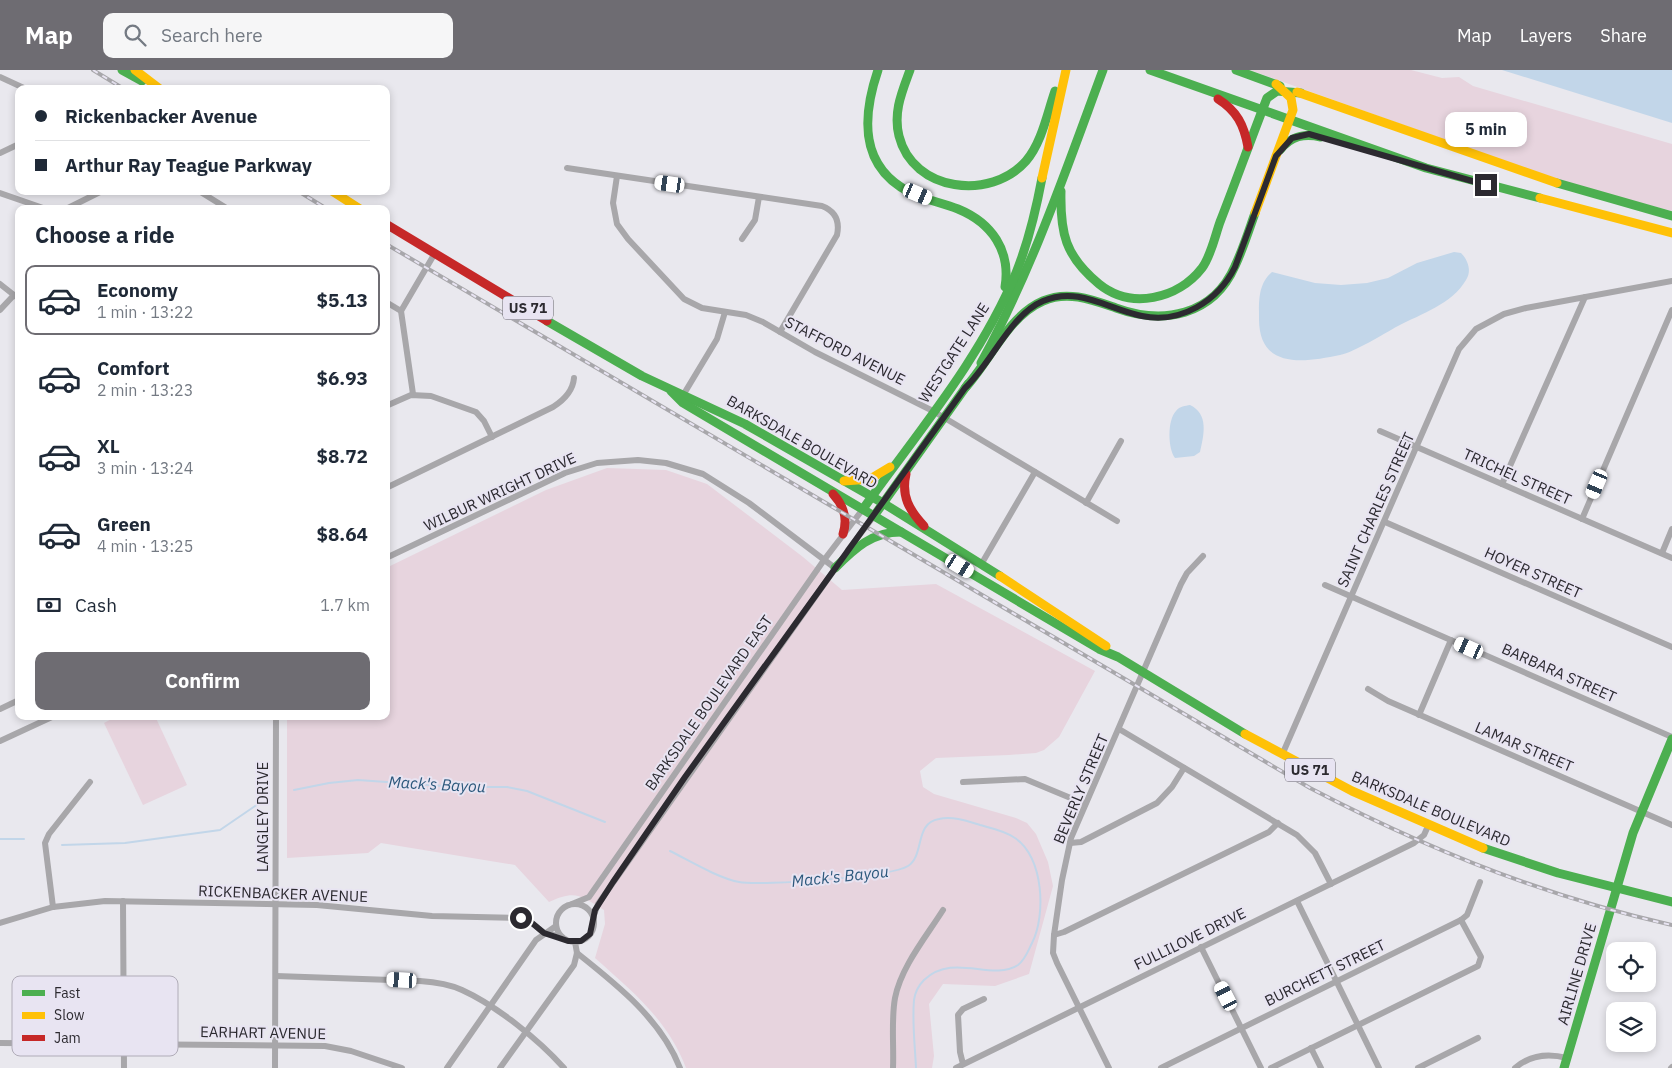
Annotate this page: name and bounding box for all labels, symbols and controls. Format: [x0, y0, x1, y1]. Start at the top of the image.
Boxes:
search box [103, 13, 453, 58]
text: Map [25, 19, 73, 51]
icon: search [121, 21, 149, 49]
text: Search here [161, 23, 263, 47]
text: Map [1457, 24, 1492, 47]
text: Layers [1520, 24, 1572, 47]
text: Share [1600, 24, 1647, 47]
text: Rickenbacker Avenue [65, 104, 258, 128]
callout: 5 min [1445, 112, 1527, 148]
text: 5 min [1465, 119, 1507, 139]
text: Arthur Ray Teague Parkway [65, 153, 312, 177]
car [654, 174, 685, 194]
route end [1475, 174, 1497, 196]
car [901, 181, 934, 207]
text: Choose a ride [35, 220, 175, 249]
icon: car [37, 278, 82, 323]
text: Economy [97, 278, 178, 302]
text: $5.13 [316, 288, 368, 312]
road number: US 71 [503, 297, 553, 320]
street label: WESTGATE LANE [914, 299, 993, 406]
text: 1 min · 13:22 [97, 302, 193, 322]
street label: STAFFORD AVENUE [782, 312, 909, 389]
icon: car [37, 356, 82, 401]
text: Comfort [97, 356, 170, 380]
text: $6.93 [316, 366, 368, 390]
text: 2 min · 13:23 [97, 380, 193, 400]
street label: BARKSDALE BOULEVARD [724, 391, 881, 492]
street label: SAINT CHARLES STREET [1333, 429, 1418, 590]
icon: car [37, 434, 82, 479]
text: XL [97, 434, 120, 458]
text: $8.72 [316, 444, 368, 468]
street label: TRICHEL STREET [1460, 444, 1575, 509]
street label: WILBUR WRIGHT DRIVE [421, 448, 579, 535]
text: 3 min · 13:24 [97, 458, 193, 478]
car [1584, 467, 1609, 501]
icon: car [37, 512, 82, 557]
text: Green [97, 512, 151, 536]
text: $8.64 [316, 522, 368, 546]
text: 4 min · 13:25 [97, 536, 193, 556]
street label: HOYER STREET [1482, 543, 1585, 603]
car [943, 552, 976, 580]
icon: cash [35, 591, 63, 619]
text: Cash [75, 593, 117, 617]
text: 1.7 km [320, 595, 370, 615]
street label: BARKSDALE BOULEVARD EAST [641, 611, 777, 794]
car [1452, 635, 1485, 661]
street label: BARBARA STREET [1499, 639, 1620, 707]
button: Confirm [35, 652, 370, 710]
street label: LAMAR STREET [1472, 717, 1577, 776]
street label: BEVERLY STREET [1049, 731, 1112, 847]
road number: US 71 [1285, 758, 1335, 782]
street label: LANGLEY DRIVE [253, 762, 272, 872]
street label: BARKSDALE BOULEVARD [1349, 766, 1514, 851]
water label: Mack's Bayou [388, 771, 486, 797]
water label: Mack's Bayou [790, 861, 890, 891]
street label: RICKENBACKER AVENUE [198, 881, 368, 906]
street label: FULLILOVE DRIVE [1131, 903, 1249, 974]
route start [510, 907, 532, 929]
street label: AIRLINE DRIVE [1553, 921, 1600, 1027]
street label: BURCHETT STREET [1261, 935, 1389, 1010]
map controls [1606, 942, 1656, 1052]
button: locate [1606, 942, 1656, 992]
car [386, 972, 417, 988]
legend [12, 976, 178, 1056]
car [1212, 979, 1239, 1013]
text: Fast [54, 984, 80, 1002]
button: layers [1606, 1002, 1656, 1052]
text: Slow [54, 1006, 85, 1024]
street label: EARHART AVENUE [200, 1022, 326, 1043]
text: Jam [54, 1029, 81, 1047]

